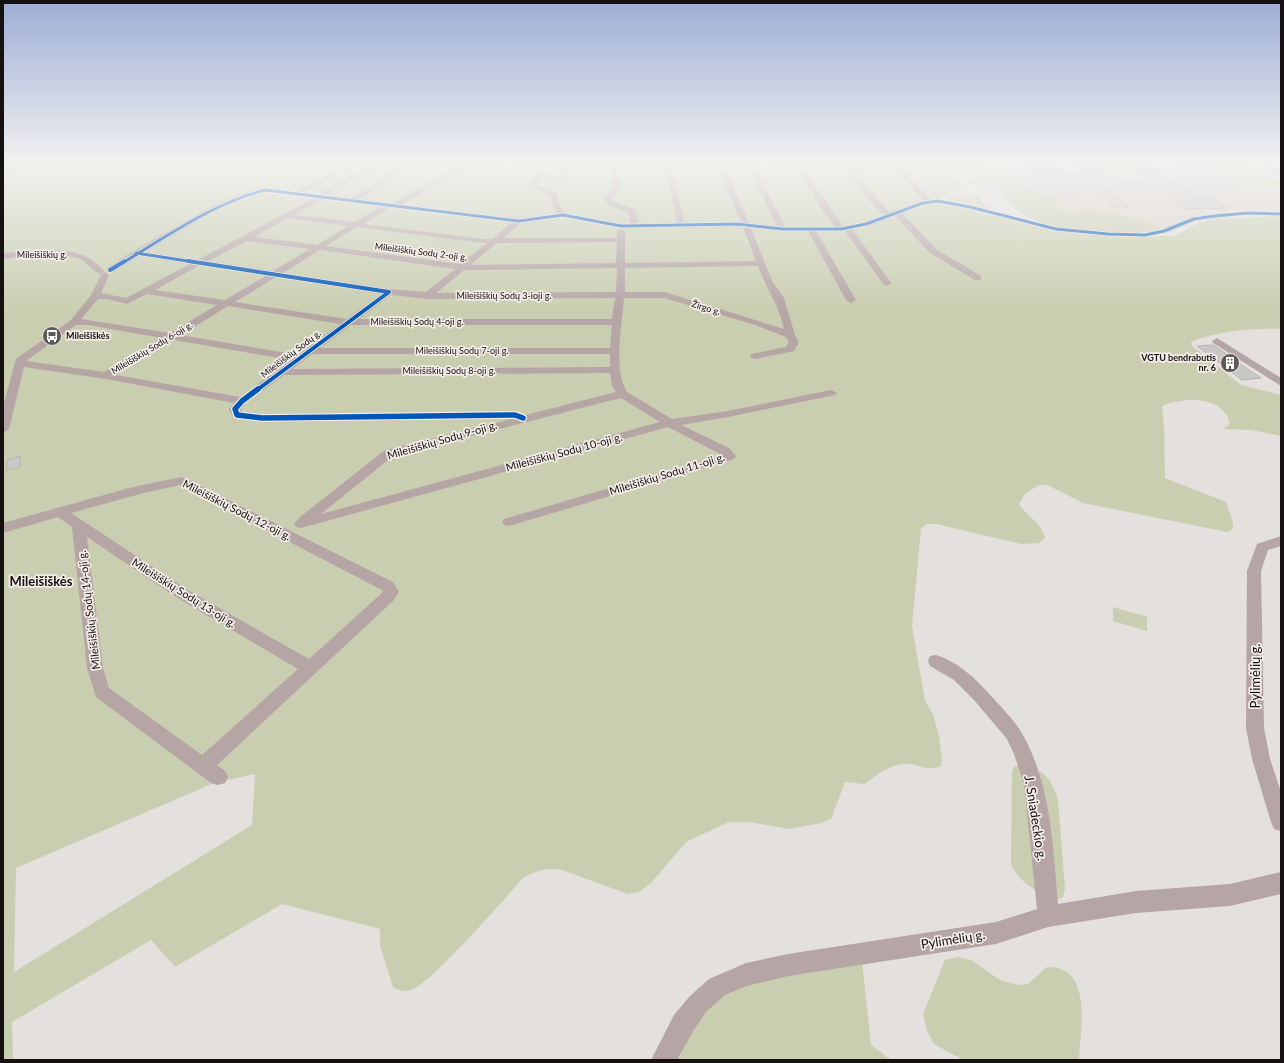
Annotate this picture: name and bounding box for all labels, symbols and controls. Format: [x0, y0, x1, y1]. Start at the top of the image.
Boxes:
street label: Mileišiškių Sodų 2-oji g. [374, 240, 468, 263]
street label: Mileišiškių g. [17, 249, 67, 260]
street label: Mileišiškių Sodų 3-ioji g. [456, 290, 552, 301]
street label: Žirgo g. [690, 298, 722, 317]
street label: Mileišiškių Sodų 4-oji g. [371, 316, 463, 327]
street label: Mileišiškių Sodų 6-oji g. [109, 319, 194, 376]
bus stop icon: Mileišiškės [41, 325, 63, 347]
street label: Mileišiškių Sodų g. [258, 327, 323, 380]
place label: Mileišiškės [66, 330, 110, 341]
street label: Mileišiškių Sodų 7-oji g. [416, 345, 508, 356]
place label: VGTU bendrabutis nr. 6 [1140, 352, 1216, 373]
building icon: VGTU bendrabutis nr. 6 [1219, 352, 1241, 374]
street label: Mileišiškių Sodų 8-oji g. [403, 365, 495, 376]
street label: Mileišiškių Sodų 9-oji g. [385, 418, 498, 461]
street label: Mileišiškių Sodų 10-oji g. [504, 430, 623, 473]
street label: Mileišiškių Sodų 11-oji g. [608, 450, 726, 497]
street label: Mileišiškių Sodų 12-oji g. [181, 477, 294, 543]
street label: Mileišiškių Sodų 14-oji g. [75, 550, 102, 670]
street label: Mileišiškių Sodų 13-oji g. [130, 555, 239, 630]
district label: Mileišiškės [10, 573, 73, 589]
street label: Pylimėlių g. [1247, 644, 1263, 708]
street label: J. Sniadeckio g. [1021, 774, 1051, 862]
street label: Pylimėlių g. [920, 926, 986, 952]

